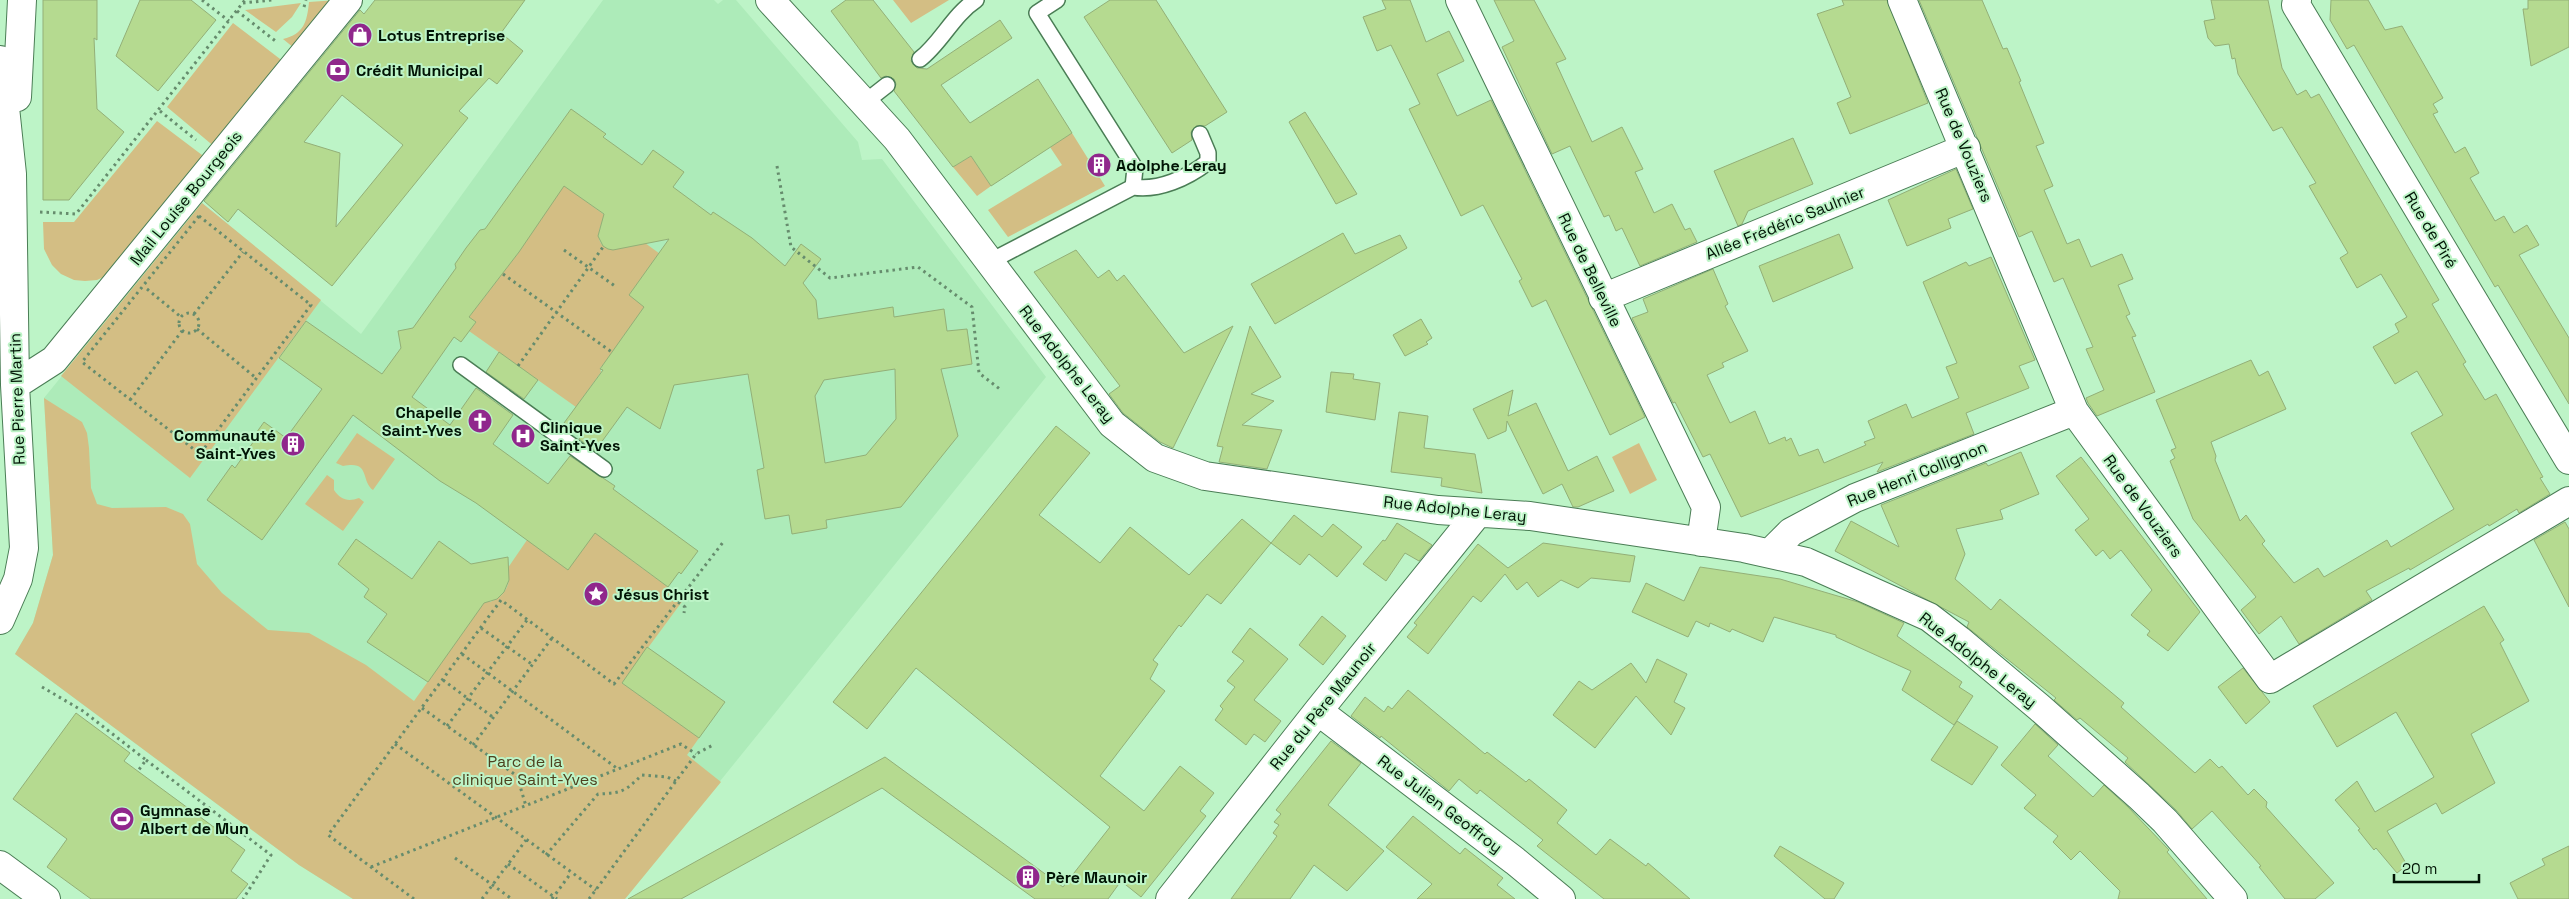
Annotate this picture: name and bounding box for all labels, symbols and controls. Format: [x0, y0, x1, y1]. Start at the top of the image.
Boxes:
shop icon: Lotus Entreprise [347, 22, 373, 48]
place label: Lotus Entreprise [378, 25, 505, 46]
bank icon: Crédit Municipal [325, 57, 351, 83]
place label: Crédit Municipal [356, 60, 483, 81]
street label: Rue de Vouziers [1930, 85, 1998, 205]
street label: Mail Louise Bourgeois [125, 126, 247, 270]
building icon: Adolphe Leray [1086, 152, 1112, 178]
place label: Adolphe Leray [1116, 155, 1227, 176]
street label: Allée Frédéric Saulnier [1702, 181, 1868, 265]
street label: Rue de Piré [2400, 188, 2462, 272]
street label: Rue de Belleville [1553, 210, 1627, 330]
street label: Rue Adolphe Leray [1014, 301, 1120, 427]
street label: Rue Pierre Martin [4, 333, 30, 465]
place label: Chapelle Saint-Yves [382, 402, 462, 441]
church icon: Chapelle Saint-Yves [467, 408, 493, 434]
place label: Clinique Saint-Yves [540, 417, 620, 456]
hospital icon: Clinique Saint-Yves [510, 423, 536, 449]
place label: Communauté Saint-Yves [174, 425, 276, 464]
building icon: Communauté Saint-Yves [280, 431, 306, 457]
street label: Rue Henri Collignon [1844, 436, 1990, 512]
street label: Rue de Vouziers [2099, 450, 2187, 562]
street label: Rue Adolphe Leray [1382, 491, 1528, 527]
place icon: Jésus Christ [583, 581, 609, 607]
place label: Jésus Christ [614, 584, 709, 605]
street label: Rue Adolphe Leray [1915, 607, 2041, 713]
street label: Rue du Père Maunoir [1265, 638, 1381, 774]
street label: Rue Julien Geoffroy [1373, 750, 1507, 858]
park label: Parc de la clinique Saint-Yves [452, 751, 598, 790]
place label: Gymnase Albert de Mun [140, 800, 249, 839]
sports icon: Gymnase Albert de Mun [109, 806, 135, 832]
scale bar [2394, 852, 2479, 884]
text: 20 m [2402, 859, 2437, 878]
building icon: Père Maunoir [1015, 864, 1041, 890]
place label: Père Maunoir [1046, 867, 1147, 888]

